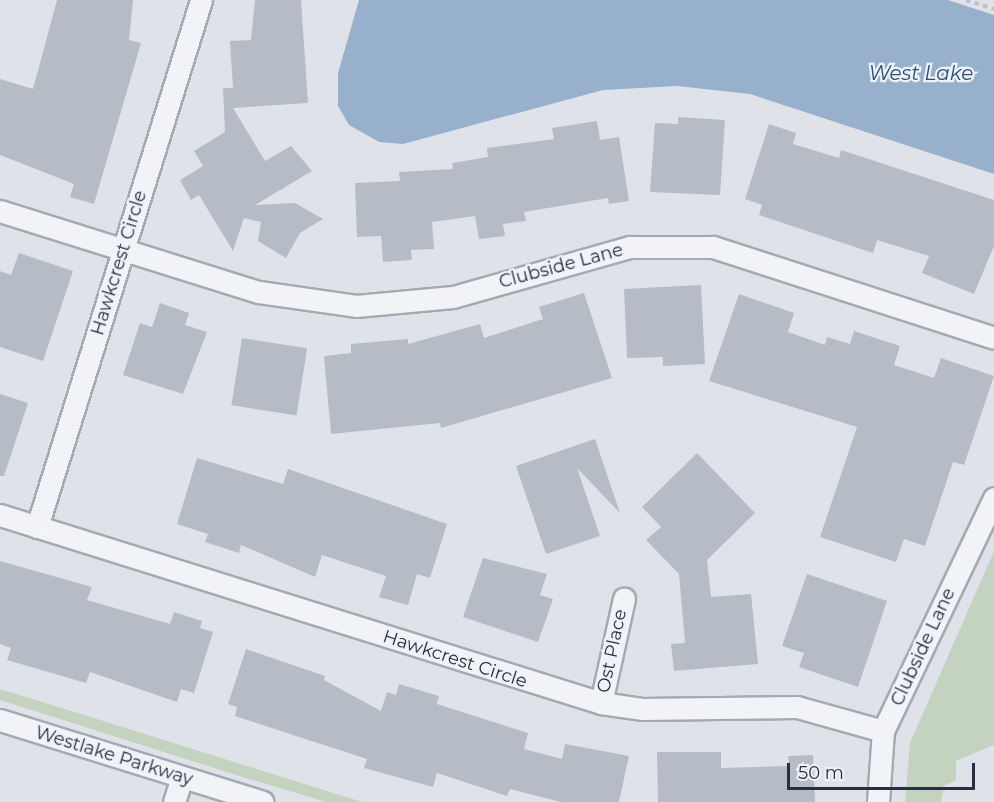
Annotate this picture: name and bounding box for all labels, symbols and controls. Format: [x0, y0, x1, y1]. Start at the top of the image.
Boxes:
water label: West Lake [869, 61, 973, 85]
street label: Hawkcrest Circle [87, 188, 151, 338]
street label: Clubside Lane [497, 239, 625, 293]
street label: Clubside Lane [886, 585, 960, 709]
street label: Ost Place [593, 607, 631, 695]
street label: Hawkcrest Circle [380, 625, 530, 693]
street label: Westlake Parkway [33, 722, 195, 790]
scale bar [790, 751, 978, 789]
text: 50 m [798, 762, 844, 784]

